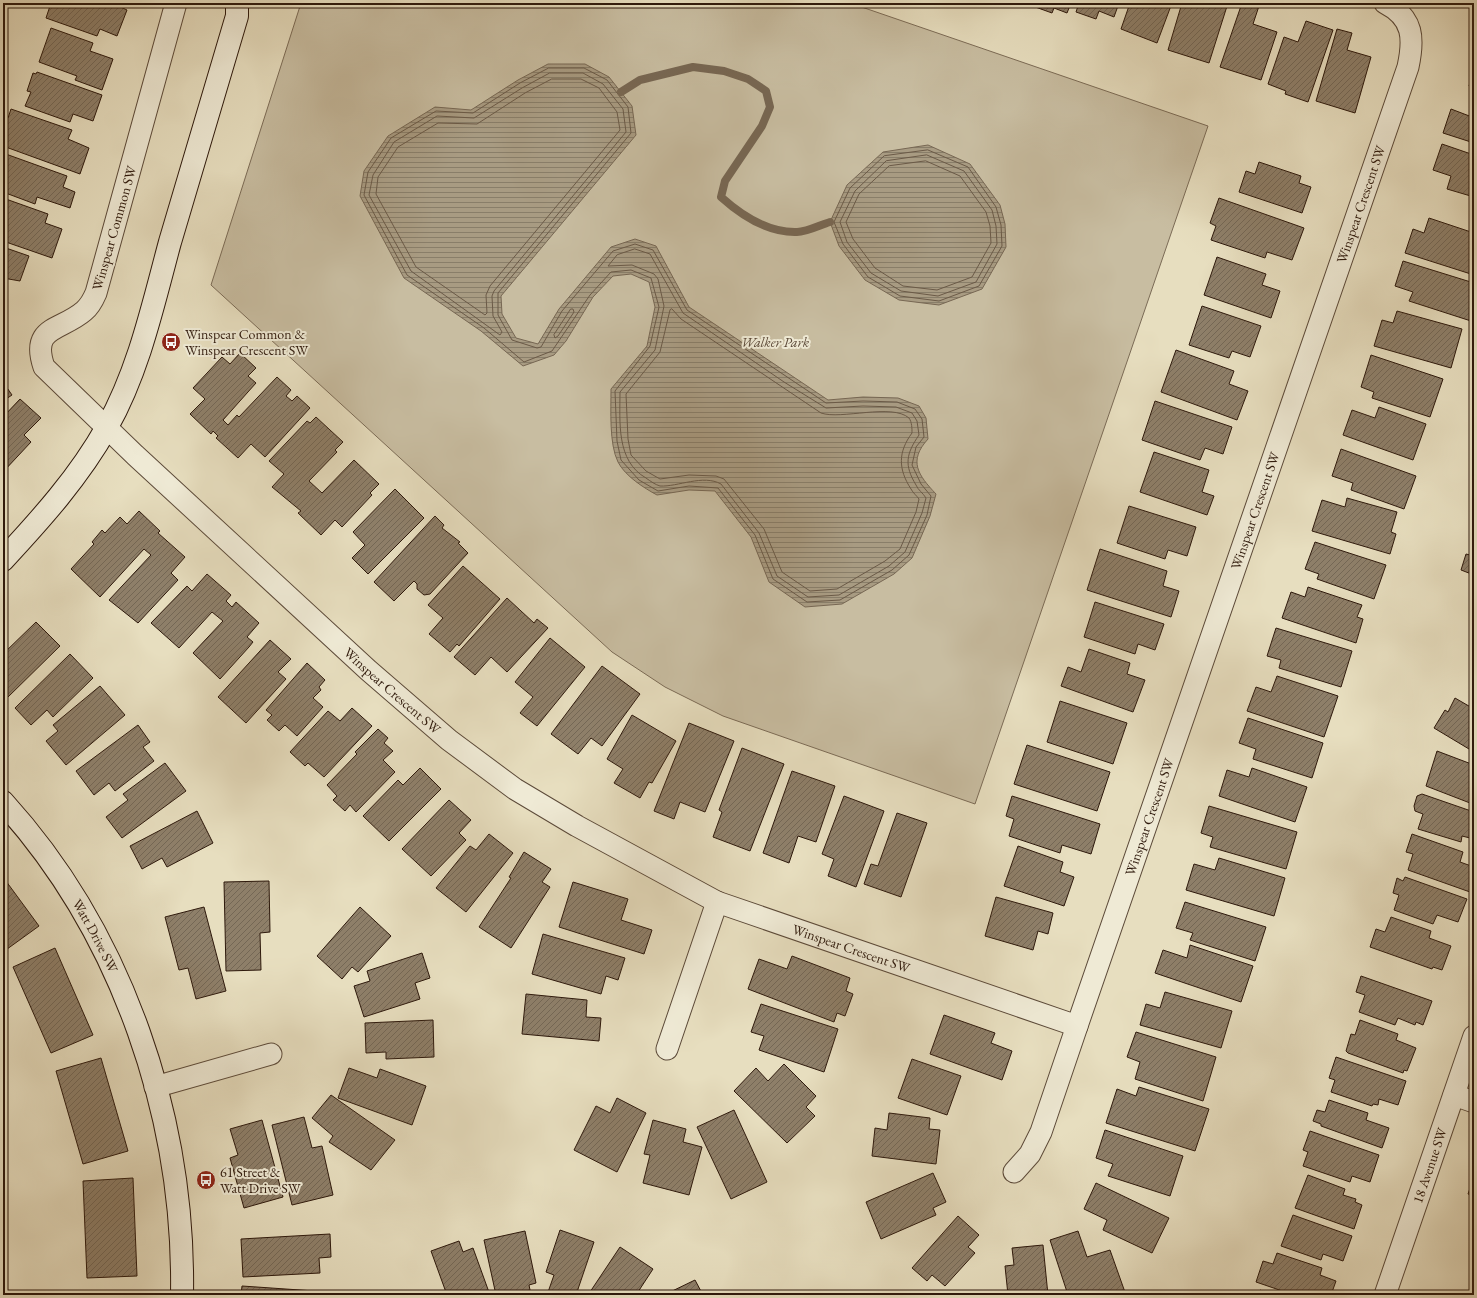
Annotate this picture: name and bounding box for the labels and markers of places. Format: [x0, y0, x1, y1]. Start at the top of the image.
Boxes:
place label: Winspear Common & Winspear Crescent SW [185, 325, 309, 359]
bus stop icon: Winspear Common & Winspear Crescent SW [160, 331, 182, 353]
place label: 61 Street & Watt Drive SW [220, 1163, 302, 1197]
bus stop icon: 61 Street & Watt Drive SW [195, 1169, 217, 1191]

